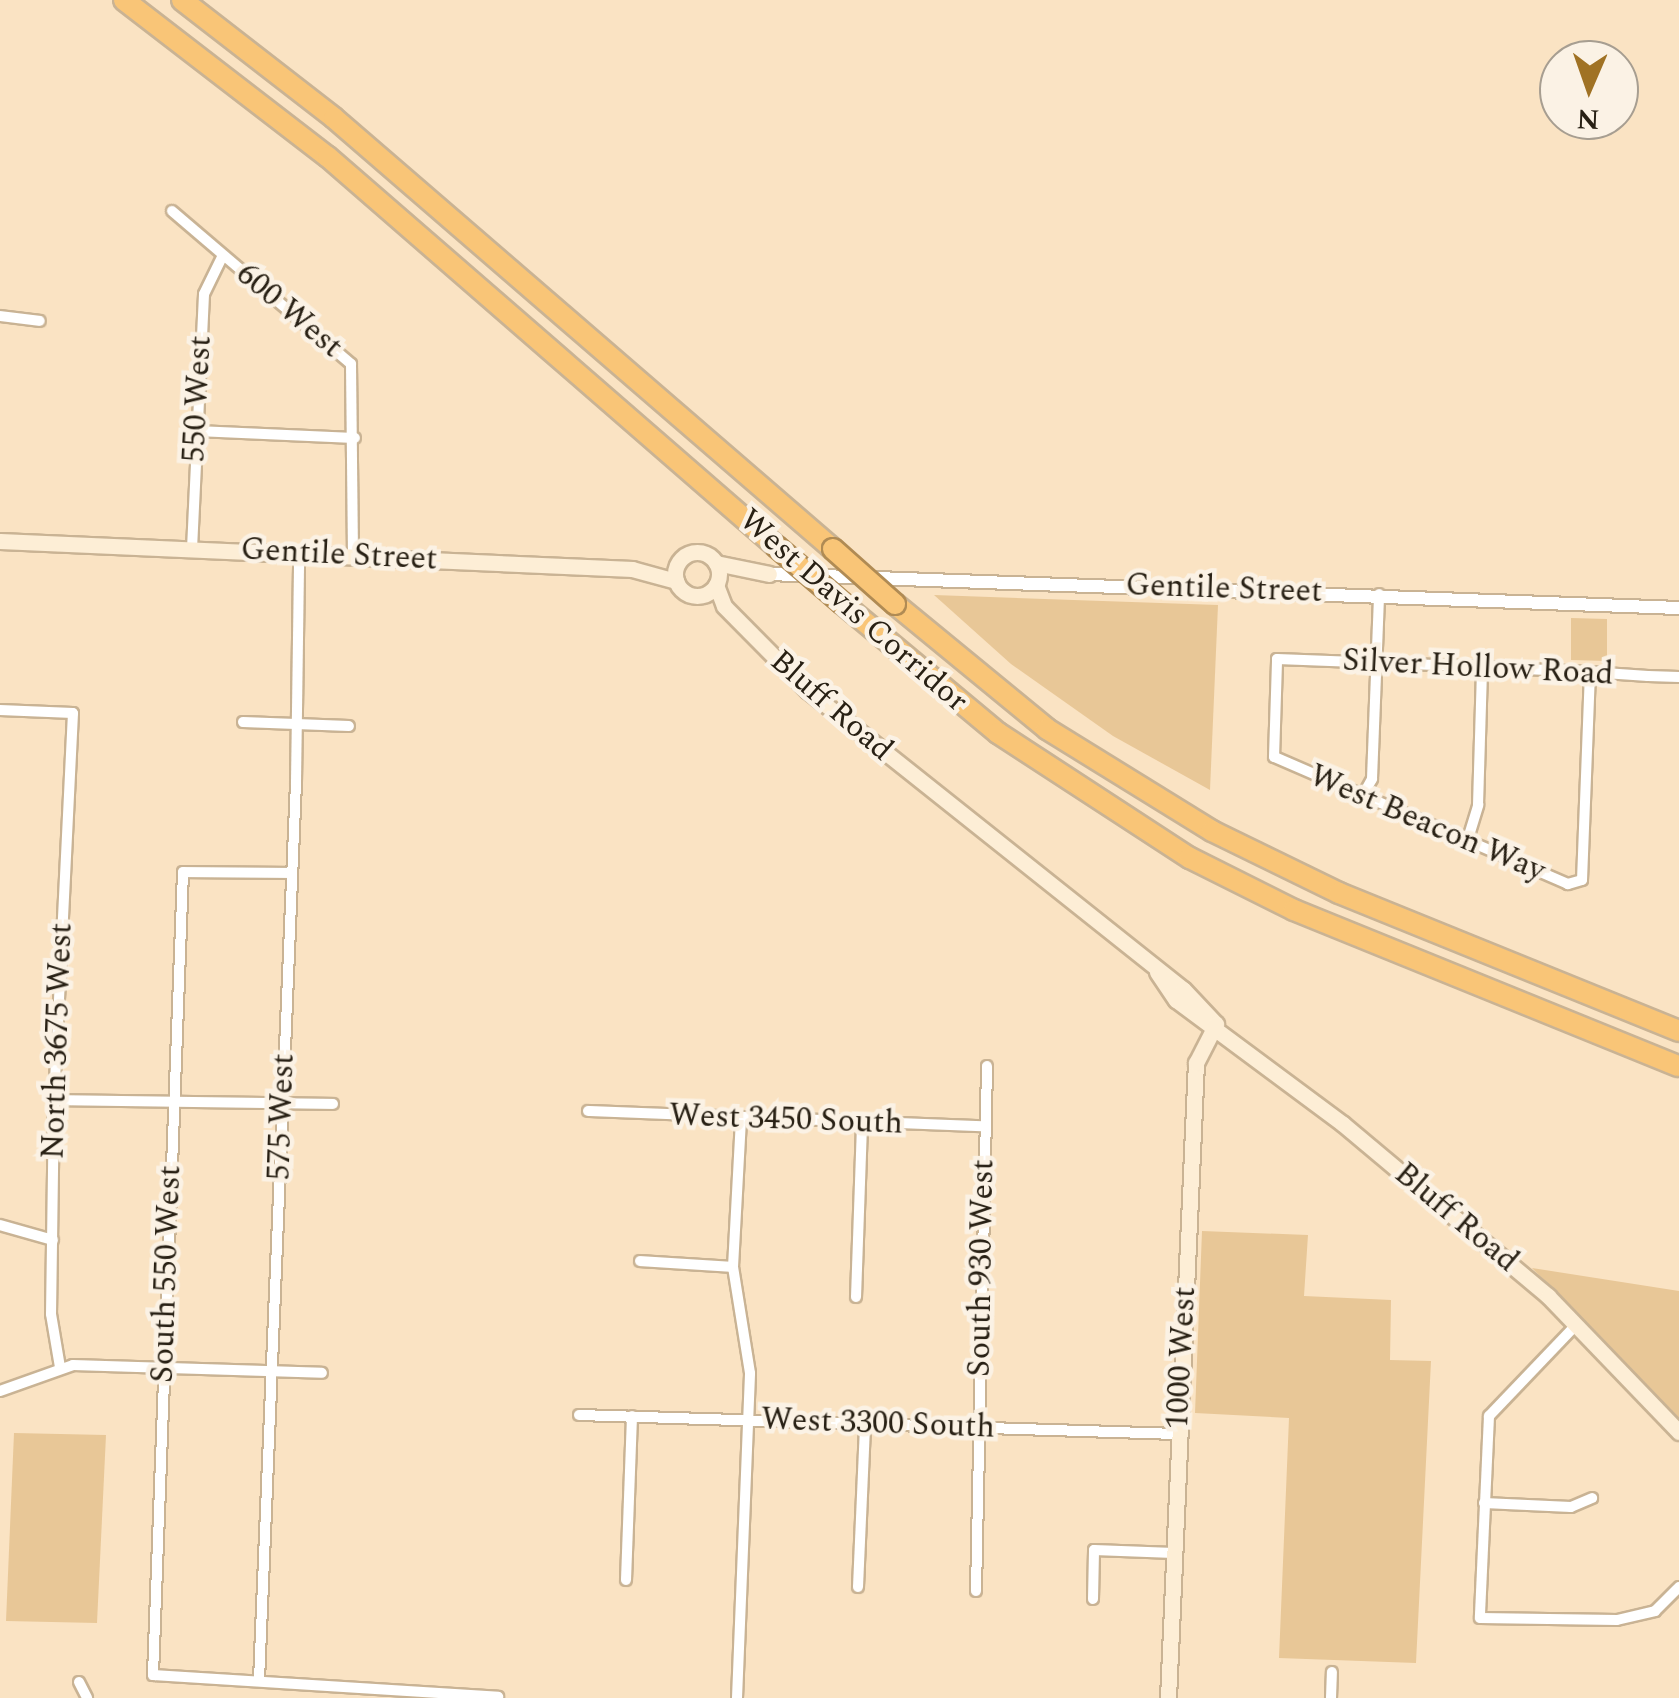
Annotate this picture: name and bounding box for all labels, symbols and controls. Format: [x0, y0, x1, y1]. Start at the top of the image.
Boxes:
north arrow [1539, 40, 1639, 140]
text: N [1576, 97, 1600, 140]
street label: 600 West [228, 255, 350, 367]
street label: 550 West [176, 335, 220, 463]
street label: West Davis Corridor [731, 501, 975, 721]
street label: Gentile Street [240, 531, 438, 579]
street label: Gentile Street [1125, 566, 1323, 612]
street label: Bluff Road [762, 642, 900, 770]
street label: Silver Hollow Road [1341, 642, 1615, 694]
street label: West Beacon Way [1303, 757, 1551, 891]
street label: North 3675 West [35, 922, 81, 1160]
street label: 575 West [261, 1053, 303, 1181]
street label: West 3450 South [668, 1097, 904, 1143]
street label: Bluff Road [1386, 1155, 1526, 1281]
street label: South 930 West [961, 1159, 1003, 1377]
street label: South 550 West [144, 1164, 190, 1384]
street label: 1000 West [1159, 1286, 1205, 1430]
street label: West 3300 South [760, 1401, 996, 1447]

